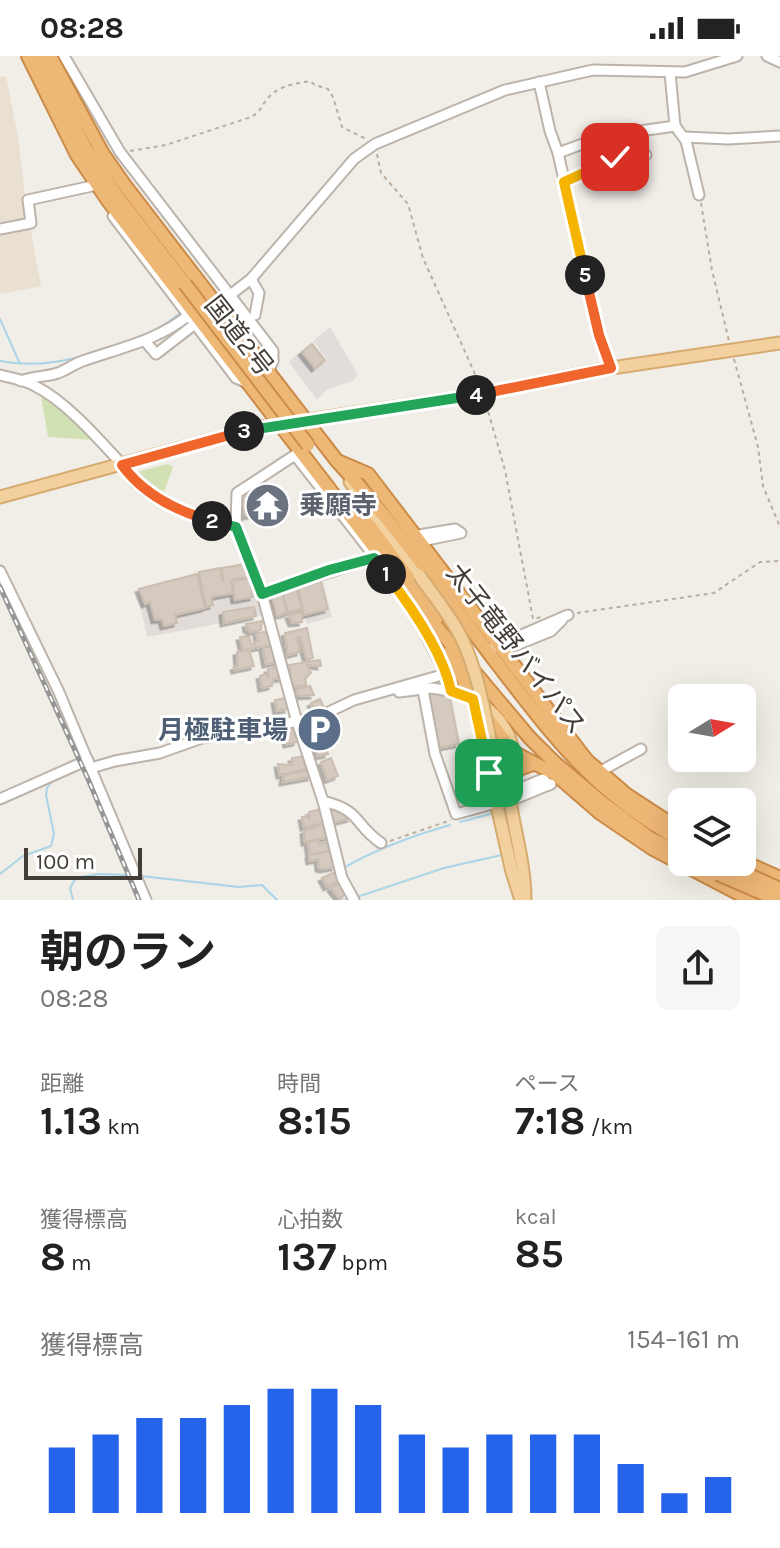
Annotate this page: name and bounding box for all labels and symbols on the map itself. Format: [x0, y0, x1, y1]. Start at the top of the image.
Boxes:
pin [581, 123, 649, 191]
pin: 5 [565, 255, 605, 295]
street label: 国道2号 [198, 290, 280, 382]
pin: 4 [456, 375, 496, 415]
pin: 3 [224, 411, 264, 451]
temple icon: 乗願寺 [244, 481, 292, 529]
place label: 乗願寺 [299, 490, 377, 521]
pin: 2 [192, 501, 232, 541]
pin: 1 [366, 554, 406, 594]
street label: 太子竜野バイパス [440, 558, 592, 740]
north arrow [668, 684, 756, 772]
parking icon: 月極駐車場 [295, 706, 343, 754]
place label: 月極駐車場 [158, 715, 288, 746]
pin [455, 739, 523, 807]
scale bar [24, 844, 142, 880]

